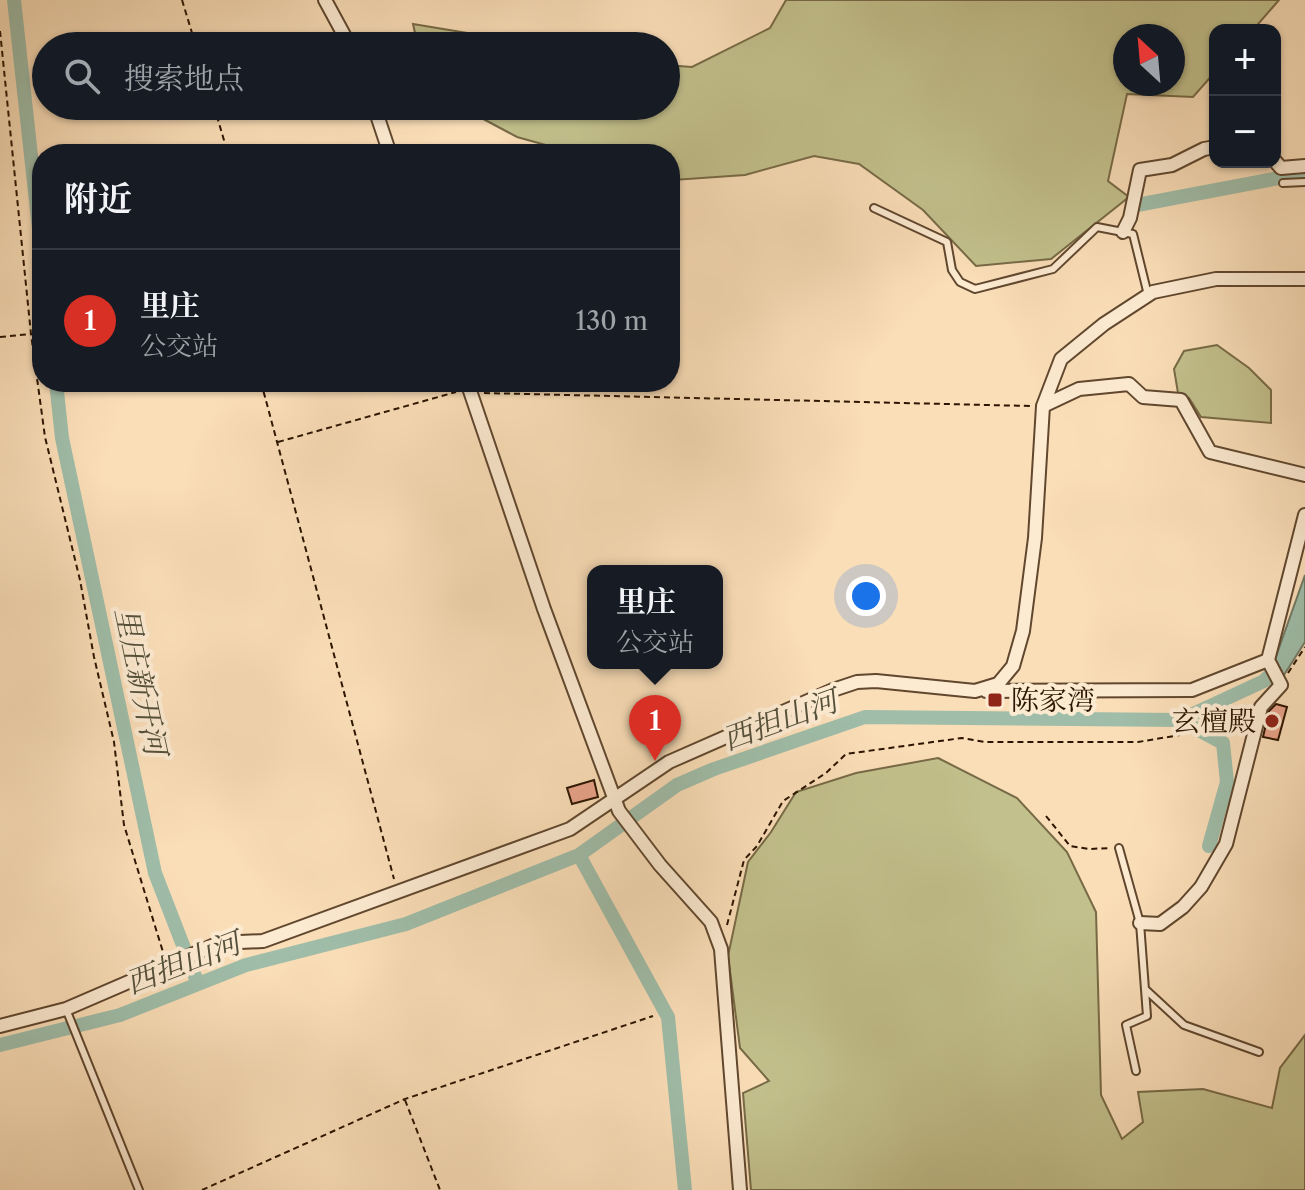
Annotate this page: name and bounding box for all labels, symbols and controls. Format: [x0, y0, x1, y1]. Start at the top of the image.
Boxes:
north arrow [1113, 24, 1185, 96]
map controls [1209, 24, 1281, 168]
button: + [1209, 24, 1281, 96]
search box [32, 32, 680, 120]
icon: search [60, 54, 104, 98]
text: 搜索地点 [124, 60, 244, 97]
button: − [1209, 96, 1281, 168]
text: 附近 [64, 178, 132, 220]
text: 里庄 [140, 287, 200, 324]
text: 1 [84, 305, 96, 337]
text: 130 m [575, 305, 648, 337]
text: 公交站 [140, 330, 218, 362]
popup [587, 565, 723, 669]
your location [846, 576, 886, 616]
text: 里庄 [616, 583, 676, 620]
water label: 里庄新开河 [107, 604, 176, 763]
text: 公交站 [616, 626, 694, 658]
water label: 西担山河 [717, 680, 847, 758]
place label: 陈家湾 [1011, 683, 1095, 717]
marker: 陈家湾 [986, 691, 1004, 709]
pin: 1 [629, 695, 681, 761]
place label: 玄檀殿 [1172, 704, 1256, 738]
marker: 玄檀殿 [1263, 712, 1281, 730]
water label: 西担山河 [120, 922, 250, 1002]

